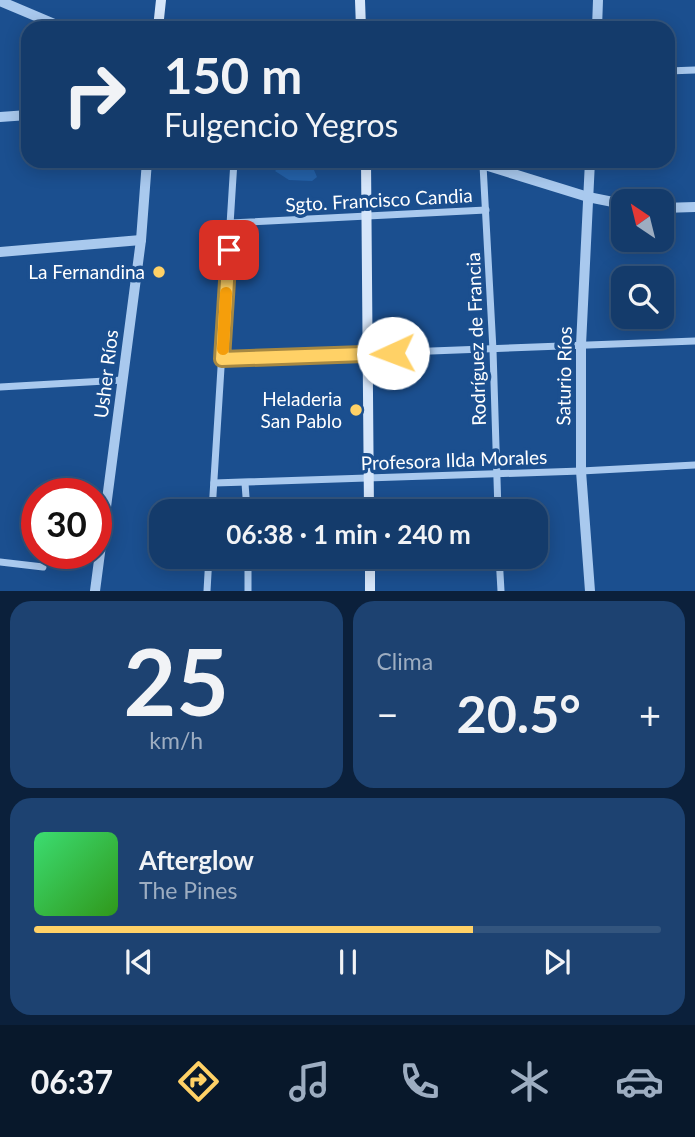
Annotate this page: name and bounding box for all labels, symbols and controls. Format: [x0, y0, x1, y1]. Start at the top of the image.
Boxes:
text: 150 m [164, 46, 302, 104]
icon: right [49, 49, 140, 140]
text: Fulgencio Yegros [164, 105, 398, 144]
street label: Sgto. Francisco Candia [285, 183, 473, 216]
north arrow [611, 189, 674, 252]
map controls [611, 189, 674, 329]
pin [199, 220, 259, 280]
icon: arrive [210, 231, 248, 269]
street label: Rodríguez de Francia [461, 252, 490, 426]
place label: La Fernandina [28, 260, 145, 283]
marker: La Fernandina [151, 264, 167, 280]
button: search [611, 266, 674, 329]
position arrow [356, 316, 430, 390]
street label: Saturio Ríos [551, 326, 576, 426]
street label: Usher Ríos [89, 328, 122, 420]
place label: Heladeria San Pablo [260, 387, 342, 432]
marker: Heladeria San Pablo [348, 402, 364, 418]
street label: Profesora Ilda Morales [360, 445, 548, 474]
speed limit sign: 30 [21, 478, 112, 569]
text: 06:38 · 1 min · 240 m [226, 518, 471, 550]
text: 25 [123, 626, 229, 735]
text: Clima [377, 647, 433, 675]
text: 20.5° [457, 682, 581, 744]
text: − [377, 691, 399, 737]
text: + [639, 691, 661, 737]
text: km/h [149, 726, 203, 754]
text: Afterglow [139, 844, 254, 876]
text: The Pines [139, 876, 237, 904]
icon: previous [120, 943, 158, 981]
icon: pause [329, 943, 367, 981]
icon: next [538, 943, 576, 981]
icon: directions [174, 1057, 223, 1106]
icon: music [285, 1057, 334, 1106]
icon: phone [395, 1057, 444, 1106]
icon: climate [505, 1057, 554, 1106]
icon: car [615, 1057, 664, 1106]
text: 06:37 [31, 1062, 113, 1101]

